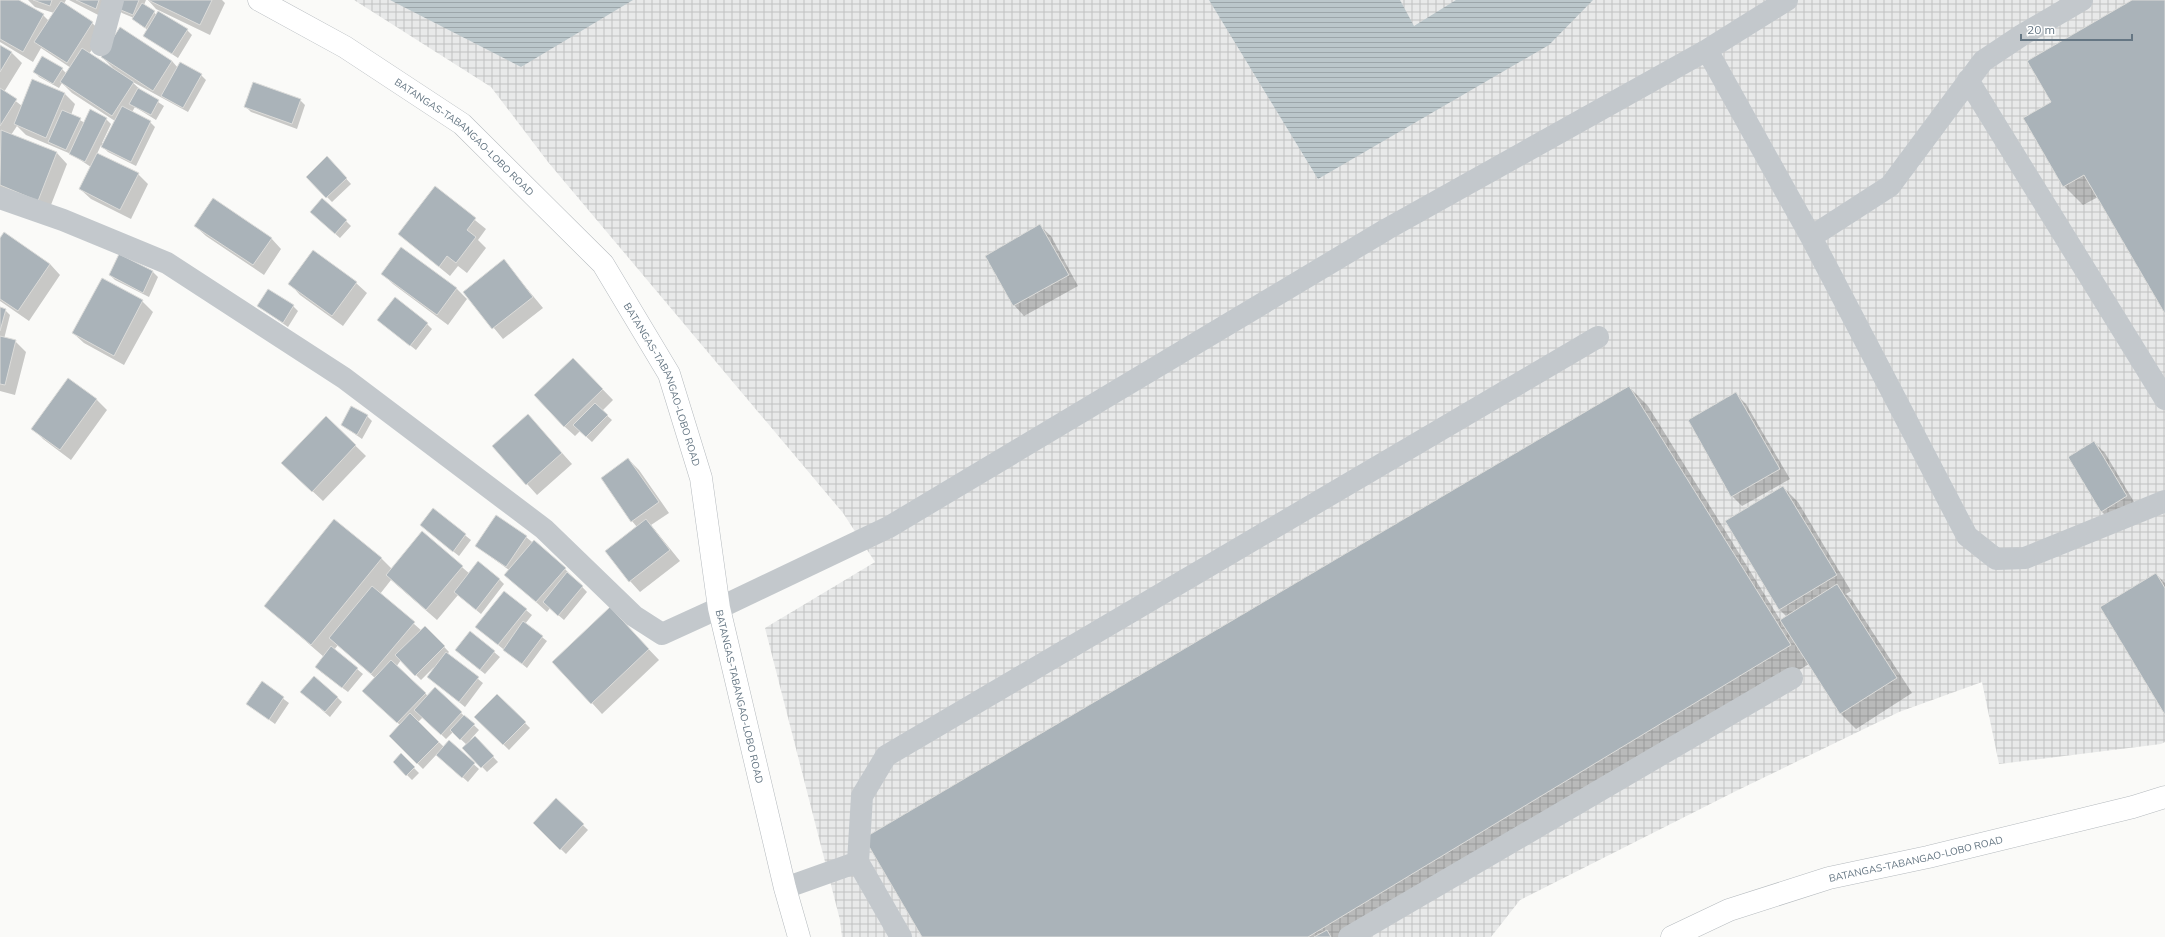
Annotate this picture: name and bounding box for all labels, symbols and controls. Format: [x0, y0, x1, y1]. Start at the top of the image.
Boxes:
scale bar [2021, 16, 2132, 42]
text: 20 m [2027, 22, 2055, 37]
street label: BATANGAS-TABANGAO-LOBO ROAD [392, 75, 537, 198]
street label: BATANGAS-TABANGAO-LOBO ROAD [621, 300, 703, 468]
street label: BATANGAS-TABANGAO-LOBO ROAD [713, 608, 767, 785]
street label: BATANGAS-TABANGAO-LOBO ROAD [1827, 832, 2004, 884]

